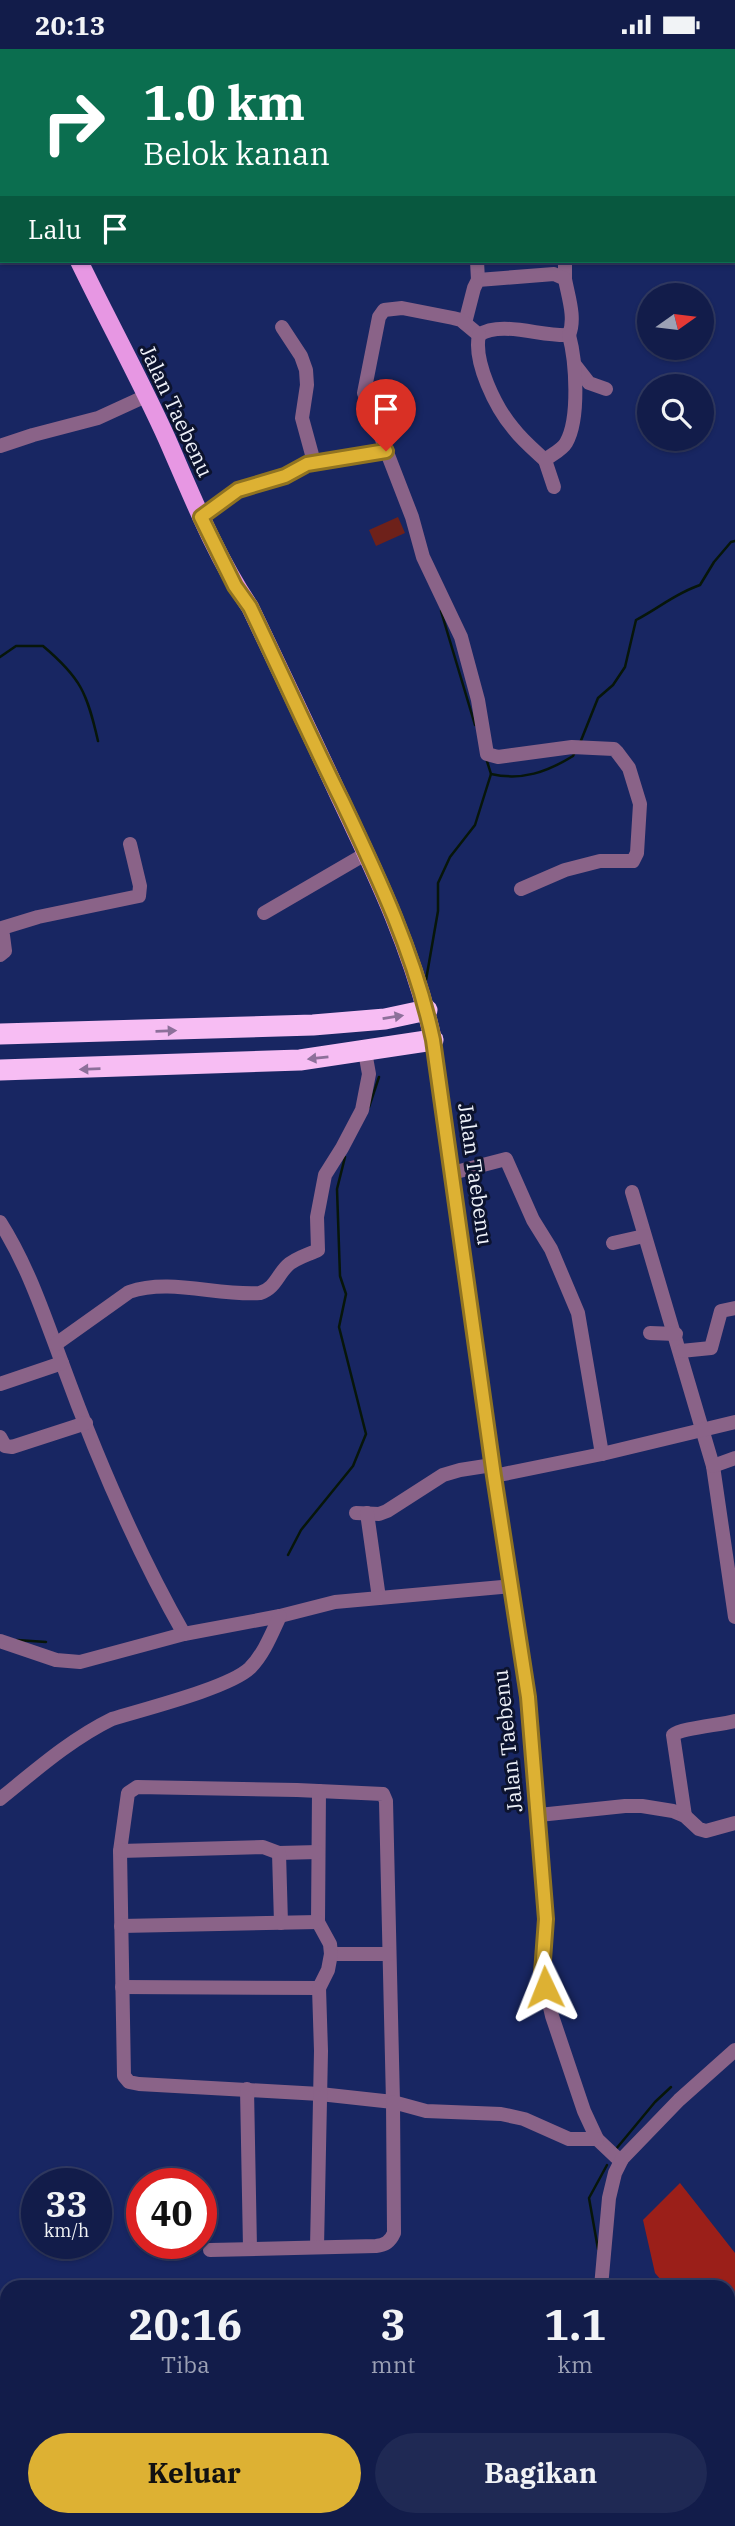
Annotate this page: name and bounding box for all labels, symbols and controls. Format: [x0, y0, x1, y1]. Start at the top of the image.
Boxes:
text: 20:13 [35, 8, 105, 42]
text: 1.0 km [143, 70, 305, 133]
icon: right [28, 77, 119, 168]
text: Belok kanan [143, 132, 330, 174]
icon: arrive [96, 210, 134, 248]
text: Lalu [28, 212, 82, 246]
north arrow [637, 283, 714, 361]
map controls [637, 283, 714, 451]
street label: Jalan Taebenu [134, 340, 220, 481]
button: search [637, 374, 714, 451]
pin [356, 379, 416, 451]
icon: arrive [367, 390, 405, 428]
one-way arrow [382, 1011, 404, 1022]
one-way arrow [155, 1026, 177, 1037]
one-way arrow [306, 1053, 328, 1064]
one-way arrow [79, 1063, 101, 1074]
street label: Jalan Taebenu [452, 1101, 500, 1247]
street label: Jalan Taebenu [486, 1669, 528, 1814]
position arrow [508, 1950, 582, 2024]
speed limit sign: 40 [126, 2168, 217, 2259]
text: 33 [45, 2181, 88, 2227]
text: km/h [44, 2219, 89, 2242]
text: 20:16 [129, 2297, 242, 2352]
text: 3 [381, 2297, 406, 2352]
text: 1.1 [544, 2297, 606, 2352]
text: Tiba [161, 2349, 210, 2379]
text: mnt [371, 2349, 416, 2379]
text: km [558, 2349, 593, 2379]
button: Keluar [28, 2433, 361, 2513]
button: Bagikan [375, 2433, 707, 2513]

